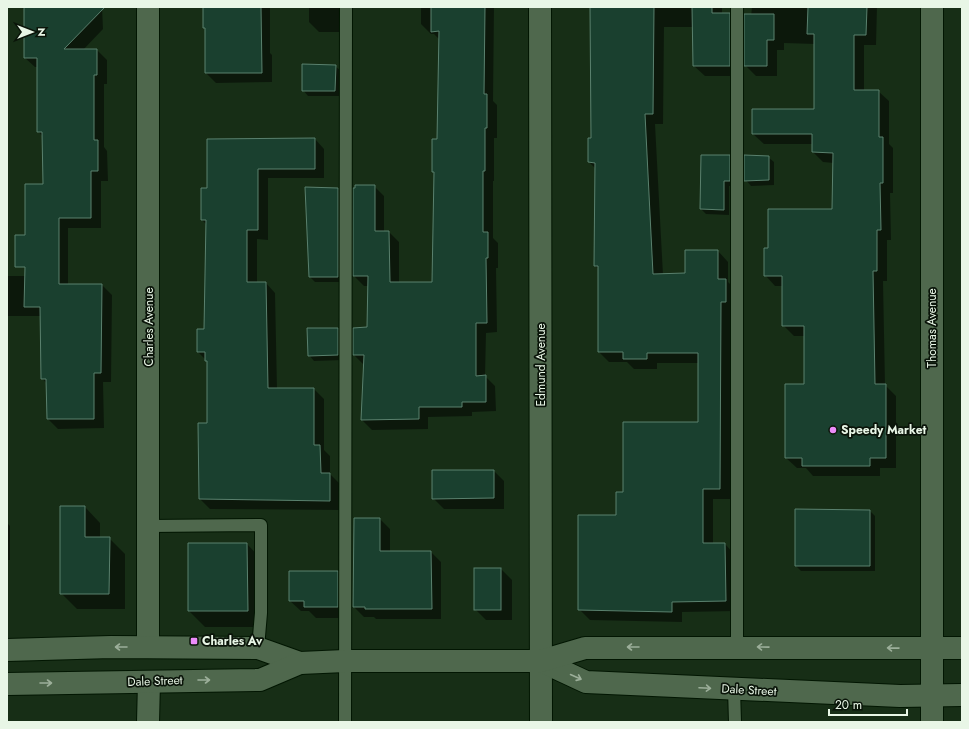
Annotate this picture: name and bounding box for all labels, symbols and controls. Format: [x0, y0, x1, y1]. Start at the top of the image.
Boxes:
north arrow [12, 12, 52, 52]
text: N [34, 28, 50, 36]
street label: Charles Avenue [140, 287, 158, 367]
street label: Thomas Avenue [923, 288, 941, 368]
street label: Edmund Avenue [532, 323, 550, 407]
place label: Speedy Market [841, 421, 927, 439]
marker: Speedy Market [828, 425, 838, 435]
place label: Charles Av [202, 632, 263, 650]
marker: Charles Av [189, 636, 199, 646]
one-way arrow [115, 643, 128, 651]
one-way arrow [627, 643, 640, 651]
one-way arrow [757, 643, 770, 651]
one-way arrow [887, 644, 900, 652]
street label: Dale Street [127, 671, 183, 691]
one-way arrow [570, 674, 582, 681]
one-way arrow [197, 676, 210, 684]
one-way arrow [39, 679, 52, 687]
street label: Dale Street [721, 680, 777, 700]
one-way arrow [698, 684, 711, 691]
scale bar [829, 691, 907, 717]
text: 20 m [835, 696, 862, 714]

